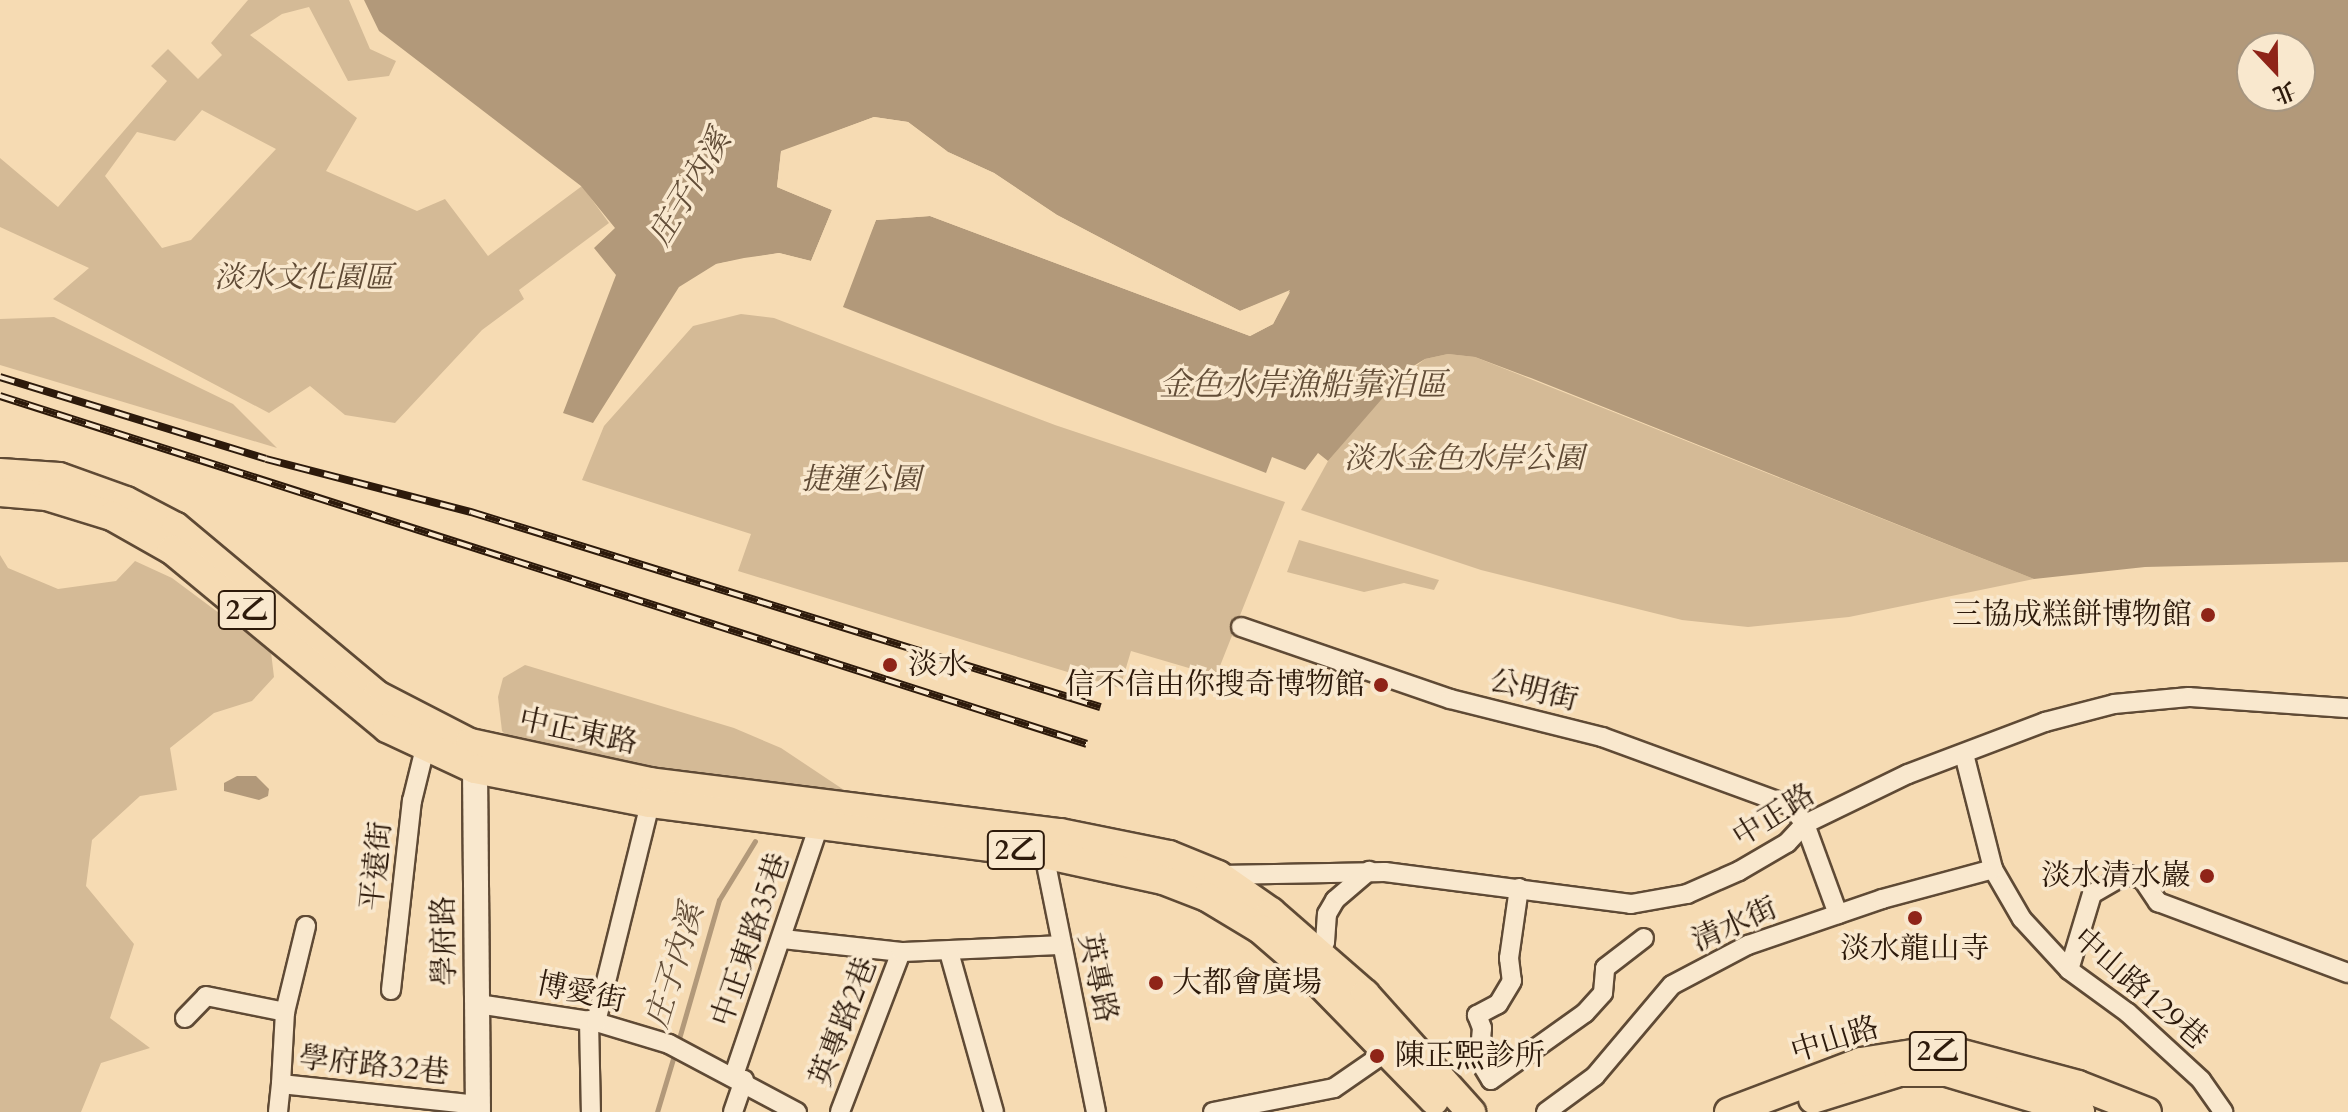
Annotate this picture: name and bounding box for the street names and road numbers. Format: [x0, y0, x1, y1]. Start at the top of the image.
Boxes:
road number: 2乙 [217, 586, 277, 634]
street label: 公明街 [1486, 663, 1582, 719]
street label: 中正東路 [516, 702, 640, 762]
street label: 中正路 [1726, 777, 1822, 855]
street label: 平遠街 [354, 819, 400, 913]
road number: 2乙 [986, 826, 1046, 874]
street label: 中正東路35巷 [705, 849, 797, 1031]
street label: 清水街 [1687, 890, 1783, 960]
street label: 學府路 [426, 896, 464, 986]
street label: 中山路129巷 [2066, 921, 2214, 1057]
street label: 英專路 [1070, 930, 1124, 1026]
street label: 英專路2巷 [803, 952, 885, 1092]
street label: 博愛街 [533, 966, 629, 1020]
street label: 中山路 [1787, 1010, 1883, 1070]
road number: 2乙 [1908, 1027, 1968, 1075]
street label: 學府路32巷 [297, 1040, 451, 1092]

